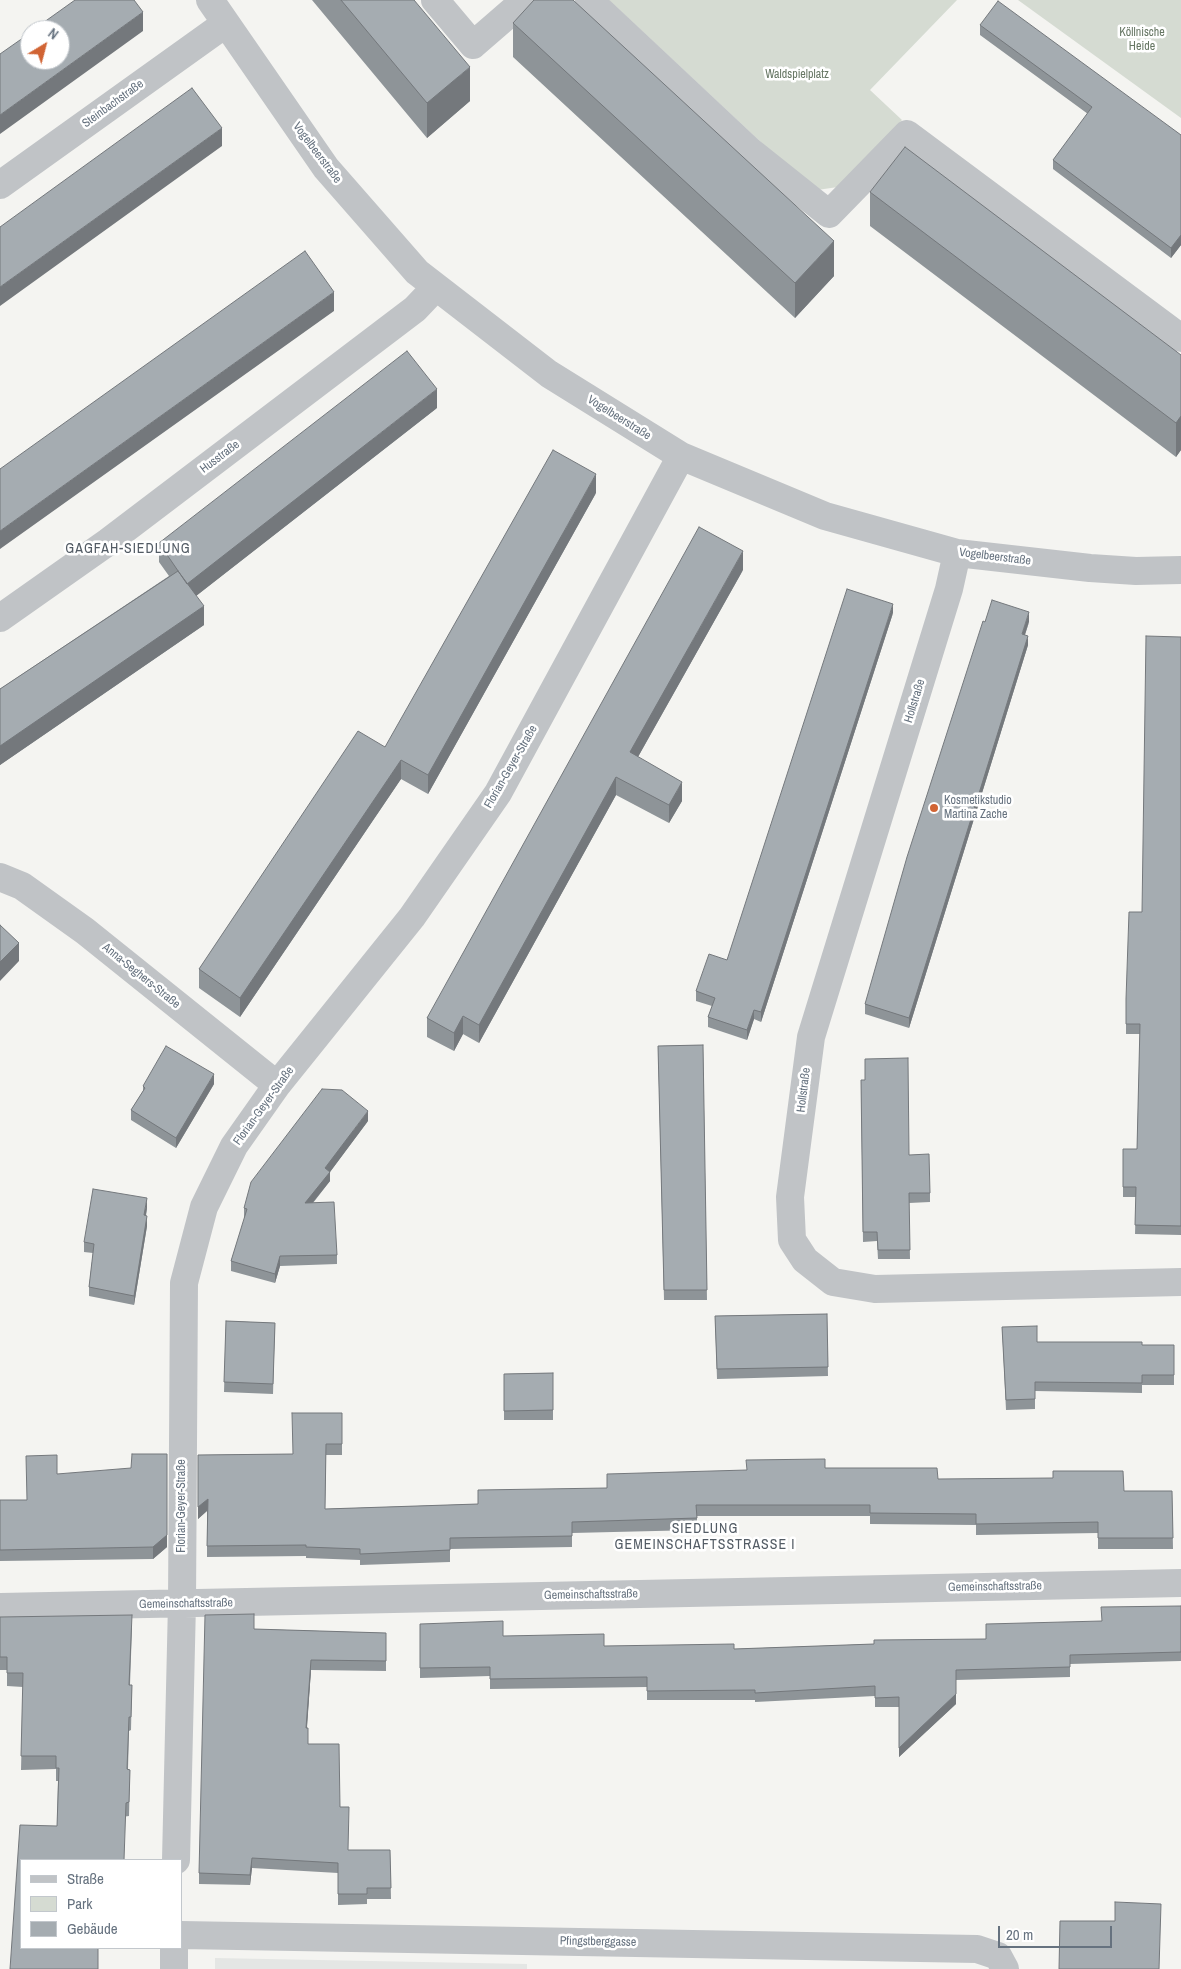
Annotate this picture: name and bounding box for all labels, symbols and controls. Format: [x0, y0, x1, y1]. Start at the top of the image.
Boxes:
north arrow [20, 20, 70, 70]
text: N [45, 24, 62, 43]
park label: Köllnische Heide [1119, 26, 1165, 54]
park label: Waldspielplatz [765, 68, 829, 82]
street label: Steinbachstraße [80, 77, 146, 131]
street label: Vogelbeerstraße [290, 120, 344, 186]
street label: Vogelbeerstraße [585, 393, 653, 443]
street label: Husstraße [198, 438, 242, 476]
district label: GAGFAH-SIEDLUNG [63, 541, 193, 557]
street label: Vogelbeerstraße [958, 545, 1032, 569]
street label: Hollstraße [902, 677, 928, 725]
street label: Florian-Geyer-Straße [481, 723, 541, 811]
place label: Kosmetikstudio Martina Zache [944, 794, 1012, 822]
marker: Kosmetikstudio Martina Zache [928, 802, 940, 814]
street label: Anna-Seghers-Straße [99, 940, 183, 1012]
street label: Florian-Geyer-Straße [231, 1064, 297, 1148]
street label: Hollstraße [794, 1067, 814, 1113]
street label: Florian-Geyer-Straße [175, 1459, 189, 1553]
district label: SIEDLUNG GEMEINSCHAFTSSTRASSE I [612, 1521, 798, 1554]
street label: Gemeinschaftsstraße [948, 1579, 1042, 1595]
street label: Gemeinschaftsstraße [544, 1587, 638, 1603]
street label: Gemeinschaftsstraße [139, 1596, 233, 1612]
legend [20, 1859, 182, 1949]
text: Straße [67, 1868, 104, 1889]
text: Park [67, 1893, 92, 1914]
scale bar [1001, 1916, 1115, 1948]
text: Gebäude [67, 1918, 118, 1939]
text: 20 m [1006, 1924, 1033, 1945]
street label: Pfingstberggasse [560, 1934, 636, 1950]

